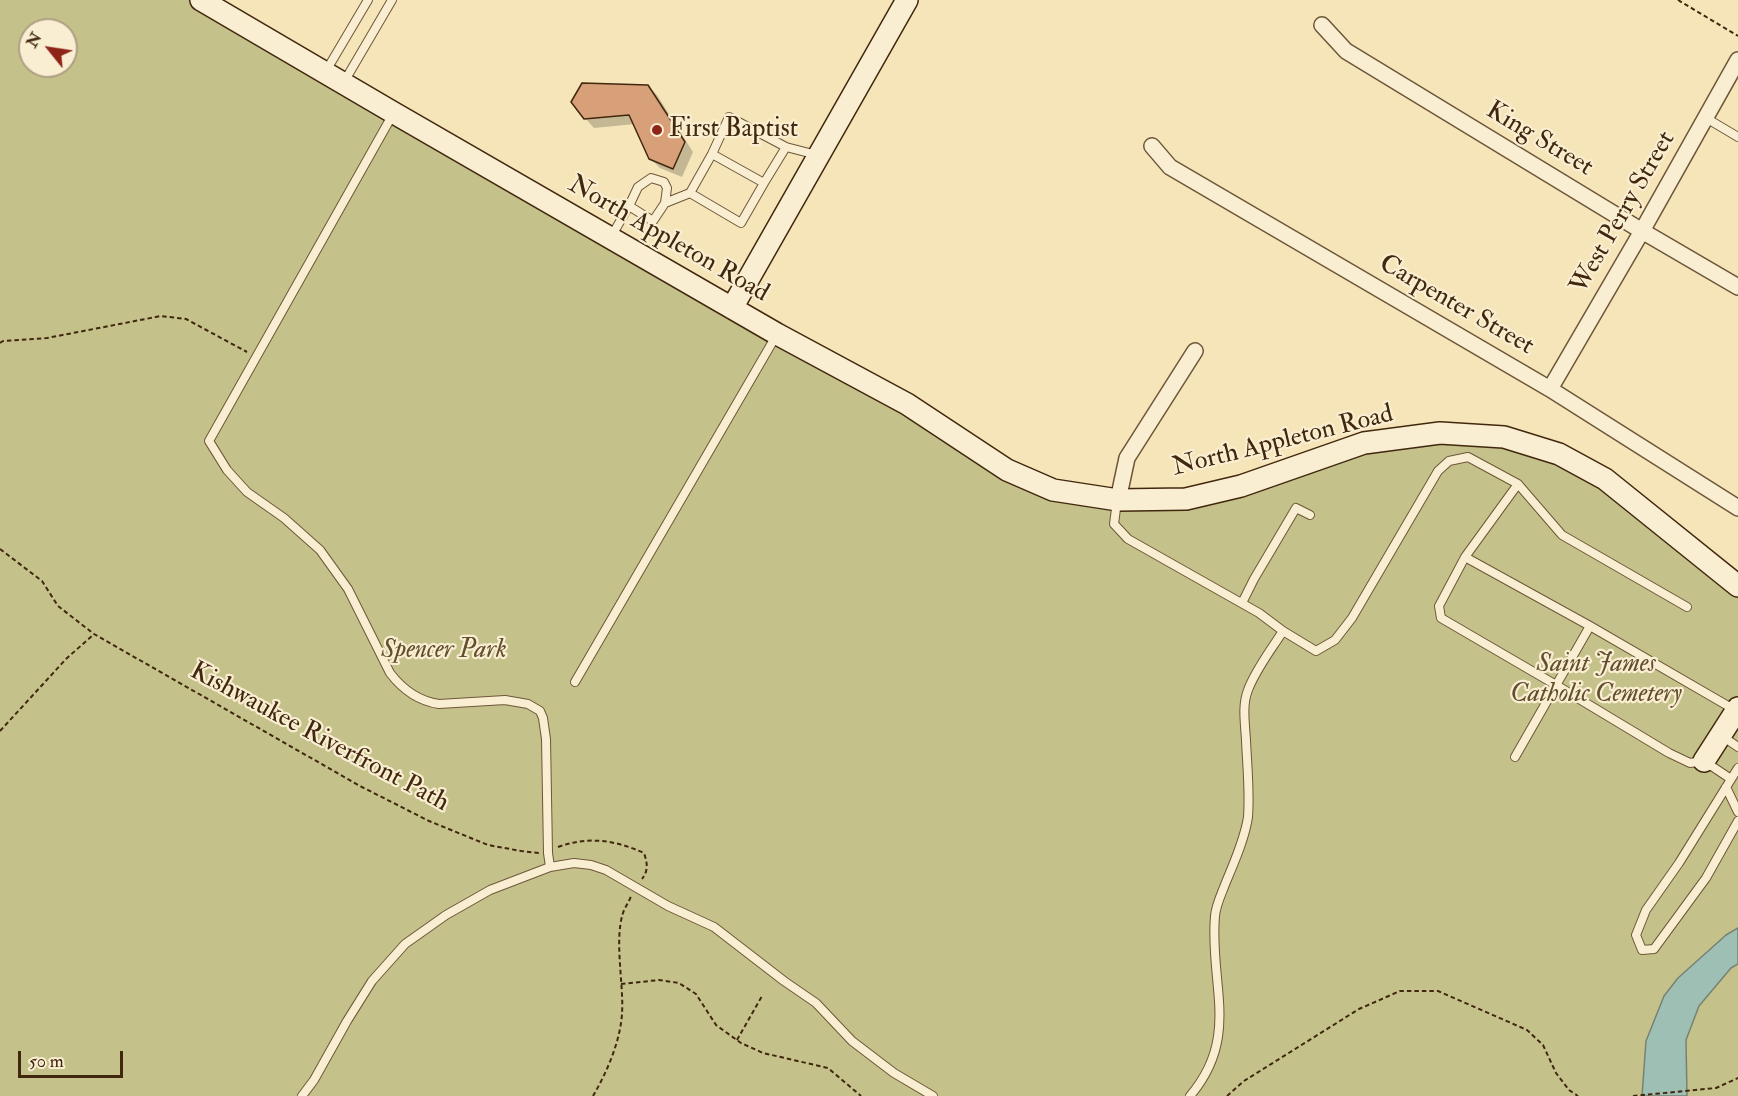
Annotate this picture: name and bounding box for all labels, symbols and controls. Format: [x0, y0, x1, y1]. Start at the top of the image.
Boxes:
north arrow [18, 18, 78, 78]
text: N [22, 29, 46, 51]
street label: King Street [1480, 96, 1598, 184]
place label: First Baptist [669, 114, 798, 146]
marker: First Baptist [650, 123, 664, 137]
street label: West Perry Street [1565, 126, 1683, 300]
street label: North Appleton Road [562, 170, 774, 310]
street label: Carpenter Street [1373, 249, 1539, 363]
street label: North Appleton Road [1169, 399, 1397, 485]
park label: Spencer Park [381, 635, 507, 667]
park label: Saint James Catholic Cemetery [1510, 649, 1682, 710]
street label: Kishwaukee Riverfront Path [184, 656, 454, 820]
scale bar [21, 1039, 126, 1077]
text: 50 m [29, 1050, 64, 1073]

